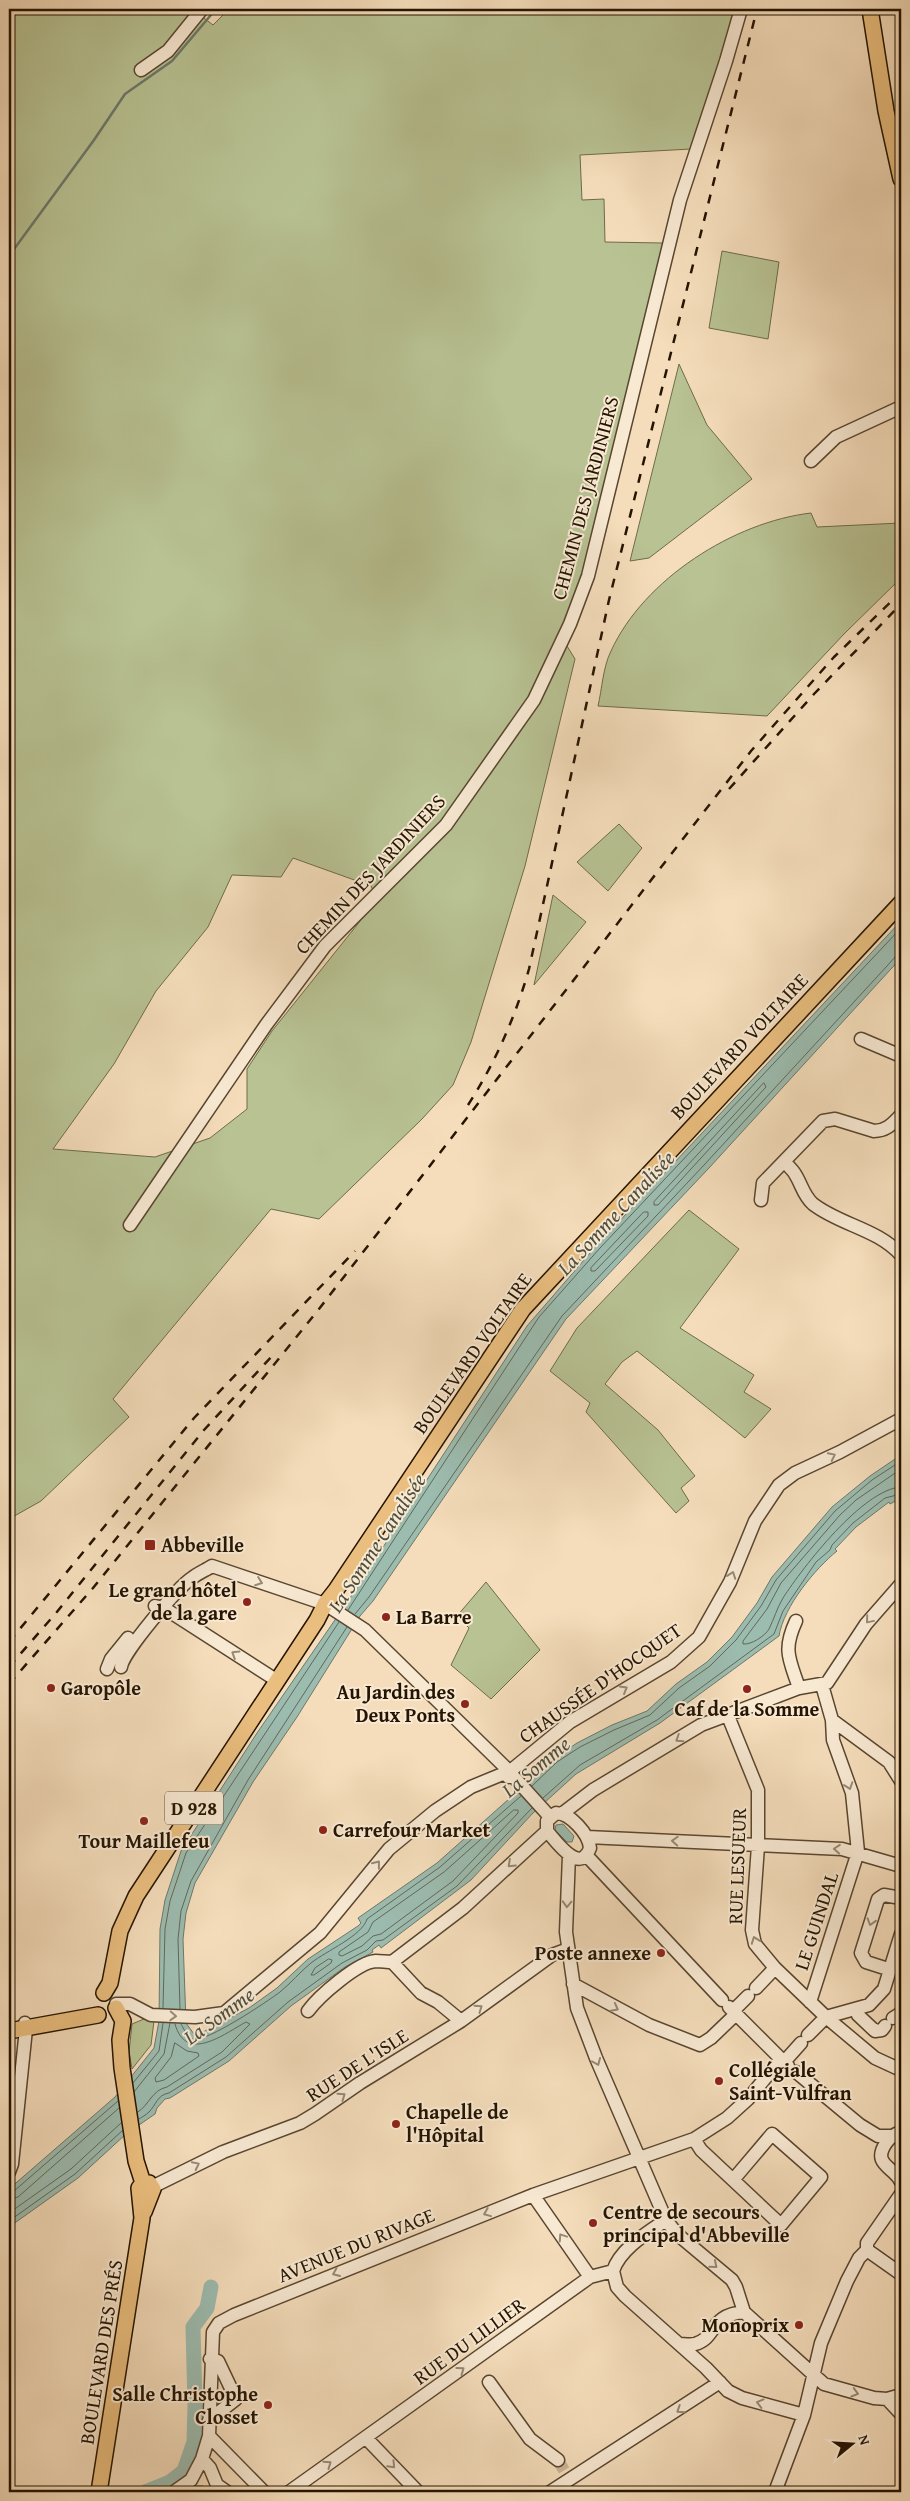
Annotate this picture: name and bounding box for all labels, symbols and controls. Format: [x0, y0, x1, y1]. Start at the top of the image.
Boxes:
street label: CHEMIN DES JARDINIERS [543, 393, 626, 603]
street label: CHEMIN DES JARDINIERS [288, 787, 452, 960]
street label: BOULEVARD VOLTAIRE [663, 966, 814, 1125]
water label: La Somme Canalisée [549, 1143, 682, 1283]
street label: BOULEVARD VOLTAIRE [405, 1266, 538, 1439]
one-way arrow [827, 1452, 836, 1462]
water label: La Somme Canalisée [319, 1467, 433, 1619]
place label: Abbeville [161, 1530, 244, 1559]
marker: Abbeville [143, 1538, 157, 1552]
one-way arrow [726, 1571, 736, 1580]
place label: Le grand hôtel de la gare [109, 1575, 237, 1627]
one-way arrow [254, 1576, 262, 1586]
marker: Le grand hôtel de la gare [241, 1596, 253, 1608]
place label: La Barre [396, 1602, 472, 1631]
marker: La Barre [380, 1611, 392, 1623]
street label: CHAUSSÉE D'HOCQUET [512, 1615, 687, 1750]
one-way arrow [865, 1615, 874, 1624]
one-way arrow [231, 1651, 240, 1661]
place label: Garopôle [61, 1673, 141, 1702]
place label: Au Jardin des Deux Ponts [336, 1677, 455, 1729]
marker: Garopôle [45, 1682, 57, 1694]
marker: Caf de la Somme [741, 1683, 753, 1695]
one-way arrow [619, 1685, 628, 1695]
place label: Caf de la Somme [675, 1694, 820, 1723]
marker: Au Jardin des Deux Ponts [459, 1698, 471, 1710]
water label: La Somme [494, 1729, 577, 1805]
one-way arrow [676, 1732, 685, 1742]
one-way arrow [844, 1781, 854, 1789]
road number: D 928 [165, 1792, 223, 1825]
street label: RUE LESUEUR [720, 1807, 753, 1925]
marker: Tour Maillefeu [138, 1815, 150, 1827]
place label: Carrefour Market [333, 1815, 491, 1844]
marker: Carrefour Market [317, 1824, 329, 1836]
place label: Tour Maillefeu [79, 1826, 210, 1855]
one-way arrow [671, 1835, 679, 1846]
one-way arrow [833, 1844, 841, 1855]
one-way arrow [508, 1858, 517, 1867]
one-way arrow [371, 1860, 380, 1870]
street label: LE GUINDAL [786, 1868, 845, 1974]
one-way arrow [562, 1900, 573, 1908]
one-way arrow [867, 1917, 877, 1925]
one-way arrow [751, 1936, 761, 1945]
place label: Poste annexe [535, 1938, 651, 1967]
marker: Poste annexe [655, 1947, 667, 1959]
water label: La Somme [176, 1979, 261, 2053]
one-way arrow [610, 2002, 619, 2012]
one-way arrow [473, 2005, 483, 2014]
one-way arrow [169, 2010, 177, 2021]
street label: RUE DE L'ISLE [300, 2021, 414, 2108]
place label: Collégiale Saint-Vulfran [729, 2055, 852, 2107]
one-way arrow [591, 2057, 602, 2066]
marker: Collégiale Saint-Vulfran [713, 2075, 725, 2087]
one-way arrow [336, 2093, 346, 2102]
place label: Chapelle de l'Hôpital [406, 2097, 509, 2149]
marker: Chapelle de l'Hôpital [390, 2118, 402, 2130]
one-way arrow [191, 2161, 200, 2171]
place label: Centre de secours principal d'Abbeville [603, 2197, 790, 2249]
street label: AVENUE DU RIVAGE [273, 2200, 439, 2289]
one-way arrow [484, 2207, 492, 2217]
marker: Centre de secours principal d'Abbeville [587, 2217, 599, 2229]
one-way arrow [559, 2234, 568, 2243]
street label: BOULEVARD DES PRÉS [72, 2258, 129, 2446]
one-way arrow [709, 2259, 718, 2268]
one-way arrow [332, 2266, 341, 2277]
street label: RUE DU LILLIER [407, 2290, 531, 2391]
place label: Monoprix [701, 2310, 789, 2339]
marker: Monoprix [793, 2319, 805, 2331]
one-way arrow [455, 2367, 465, 2376]
place label: Salle Christophe Closset [112, 2379, 258, 2431]
one-way arrow [850, 2387, 858, 2397]
one-way arrow [756, 2398, 764, 2408]
marker: Salle Christophe Closset [262, 2399, 274, 2411]
one-way arrow [676, 2403, 685, 2413]
north arrow [828, 2418, 878, 2468]
text: N [853, 2432, 876, 2448]
one-way arrow [386, 2459, 395, 2468]
one-way arrow [323, 2461, 332, 2470]

